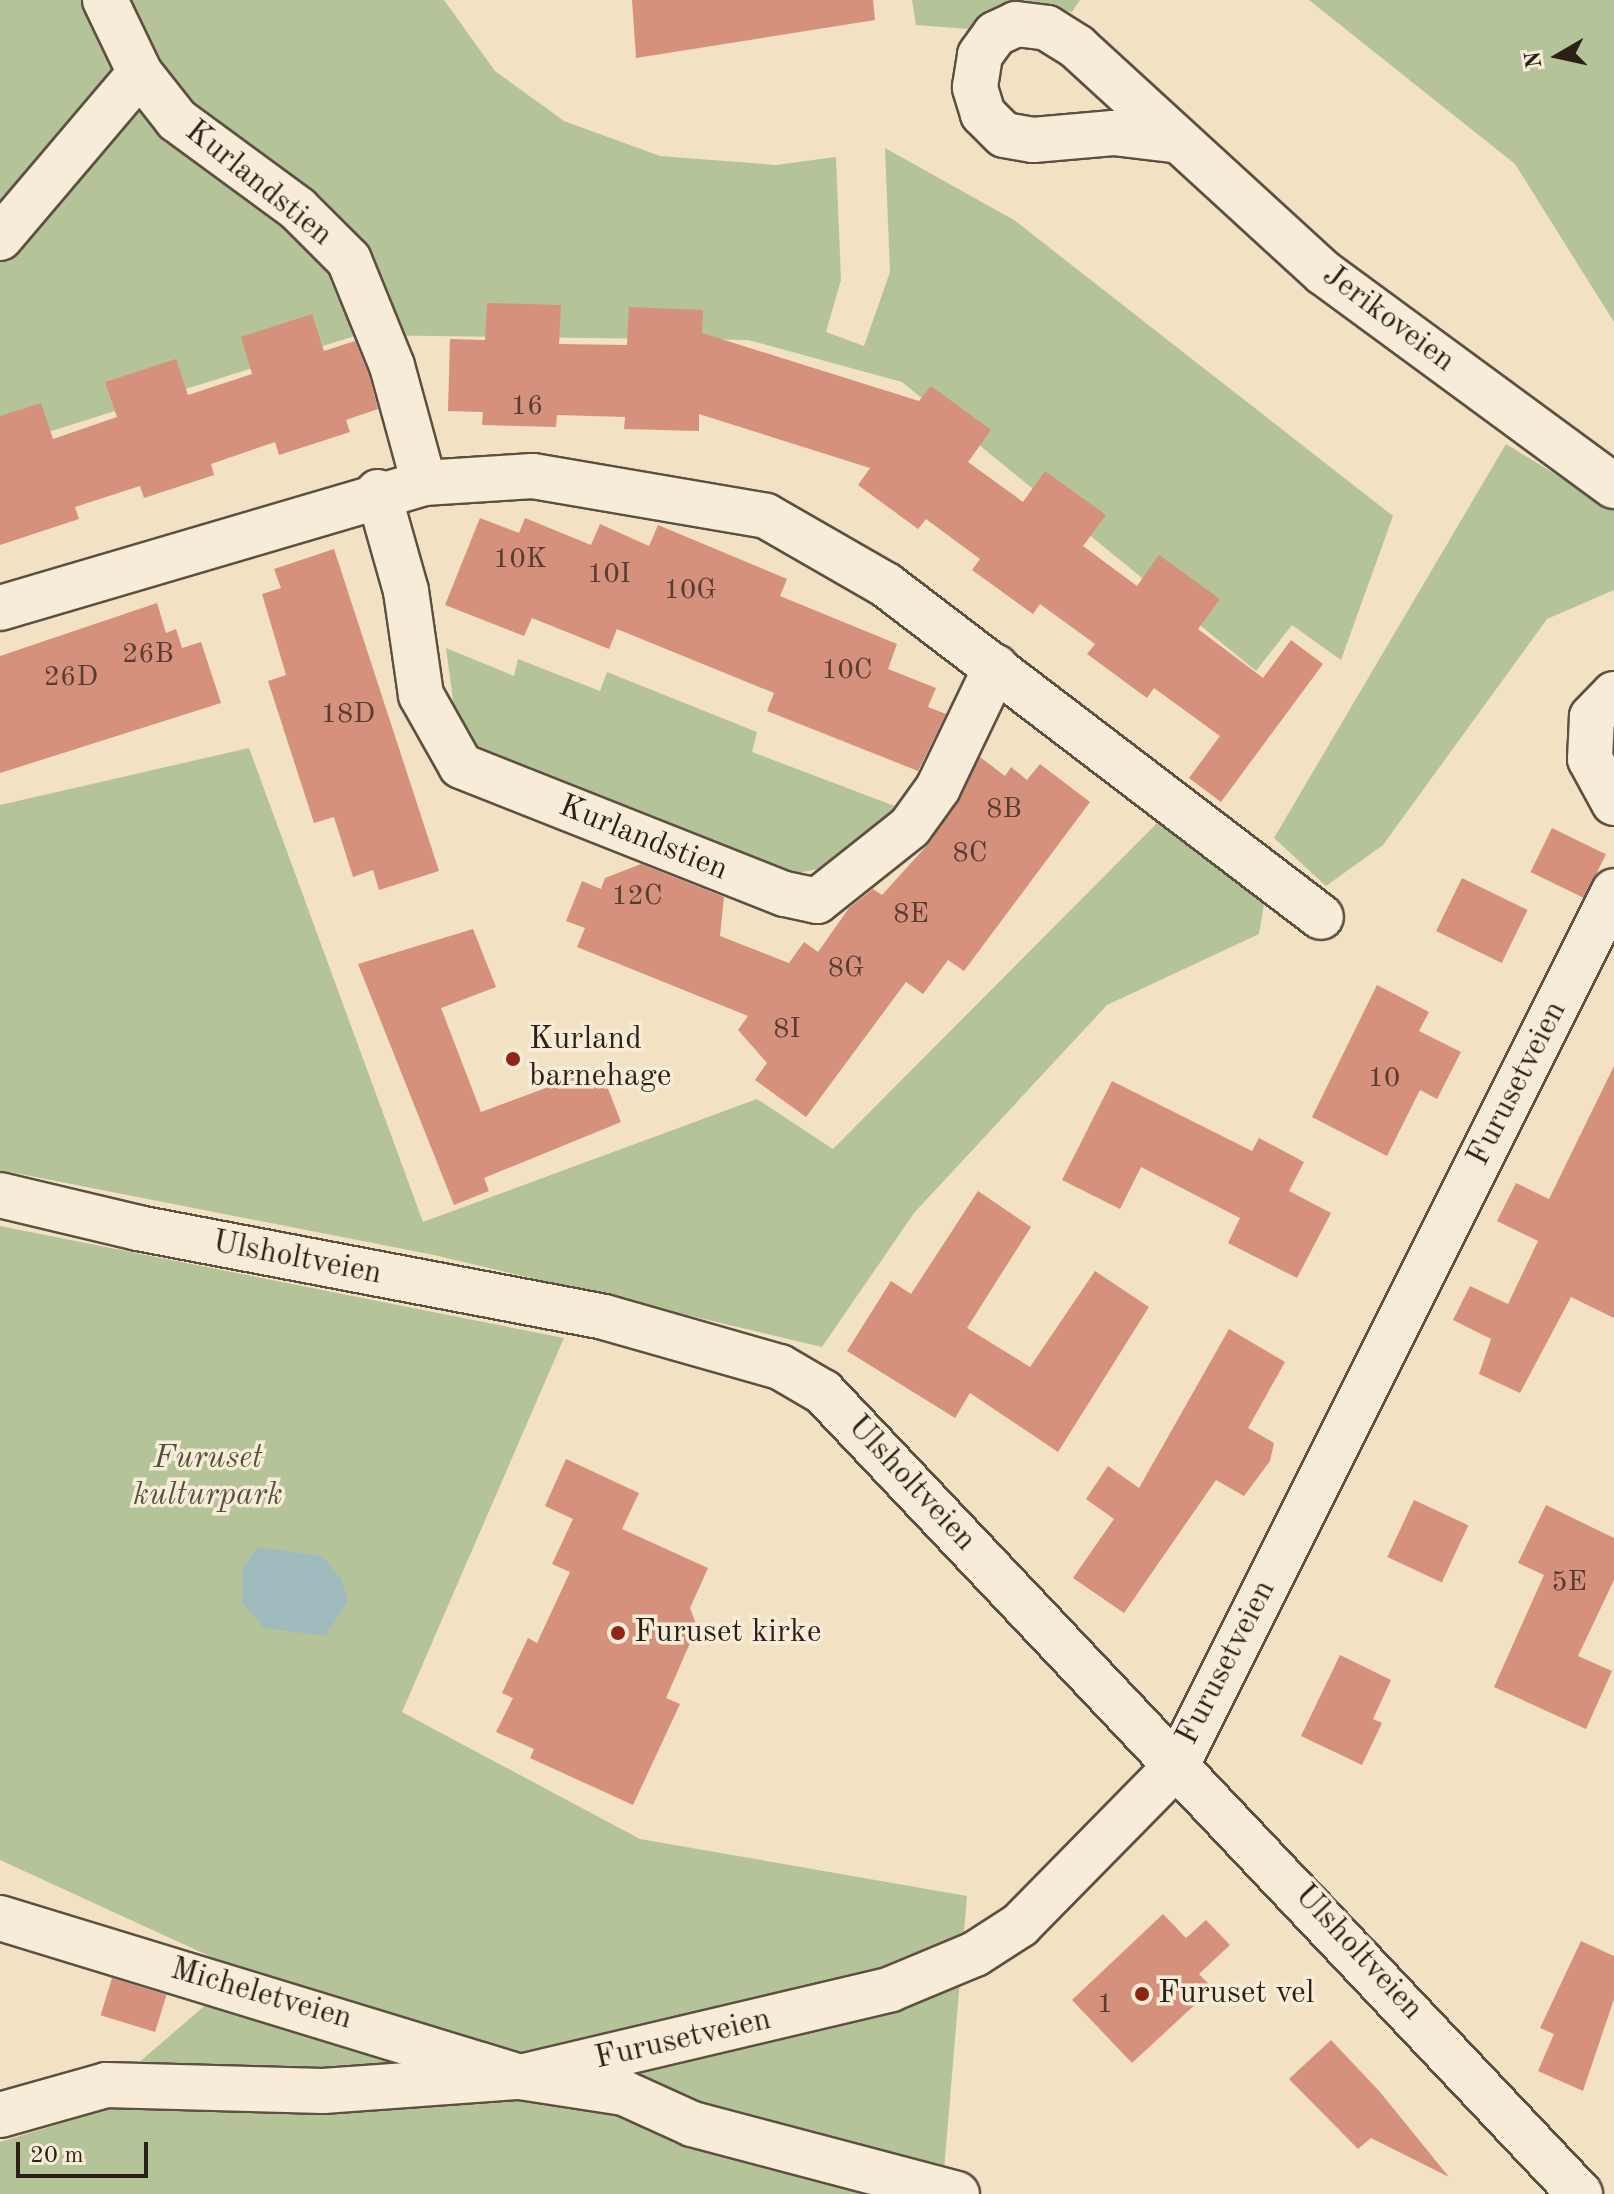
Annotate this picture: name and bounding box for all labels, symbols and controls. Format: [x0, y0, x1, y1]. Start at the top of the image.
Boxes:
north arrow [1518, 16, 1598, 96]
text: N [1522, 50, 1546, 70]
street label: Kurlandstien [177, 113, 339, 255]
street label: Jerikoveien [1314, 257, 1462, 381]
house number: 16 [511, 390, 543, 424]
house number: 10K [493, 543, 547, 577]
house number: 10I [587, 558, 631, 592]
house number: 10G [664, 574, 716, 608]
house number: 26B [122, 638, 174, 672]
house number: 10C [821, 654, 873, 688]
house number: 26D [44, 661, 98, 695]
house number: 18D [321, 698, 375, 732]
street label: Kurlandstien [553, 788, 733, 890]
house number: 8B [986, 793, 1022, 827]
house number: 8C [953, 837, 987, 871]
house number: 12C [611, 880, 663, 914]
house number: 8E [893, 898, 929, 932]
house number: 8G [828, 952, 864, 986]
street label: Furusetveien [1460, 995, 1576, 1173]
house number: 8I [773, 1013, 801, 1047]
place label: Kurland barnehage [529, 1022, 672, 1097]
marker: Kurland barnehage [504, 1050, 522, 1068]
house number: 10 [1368, 1062, 1400, 1096]
street label: Ulsholtveien [209, 1224, 385, 1294]
street label: Ulsholtveien [839, 1408, 983, 1560]
park label: Furuset kulturpark [133, 1441, 283, 1516]
house number: 5E [1551, 1566, 1587, 1600]
street label: Furusetveien [1169, 1574, 1285, 1752]
place label: Furuset kirke [634, 1614, 821, 1652]
marker: Furuset kirke [609, 1624, 627, 1642]
street label: Ulsholtveien [1286, 1877, 1430, 2029]
street label: Micheletveien [166, 1951, 356, 2039]
place label: Furuset vel [1158, 1975, 1314, 2013]
marker: Furuset vel [1133, 1985, 1151, 2003]
house number: 1 [1097, 1988, 1113, 2022]
street label: Furusetveien [591, 2001, 775, 2079]
scale bar [20, 2126, 152, 2176]
text: 20 m [30, 2144, 84, 2168]

